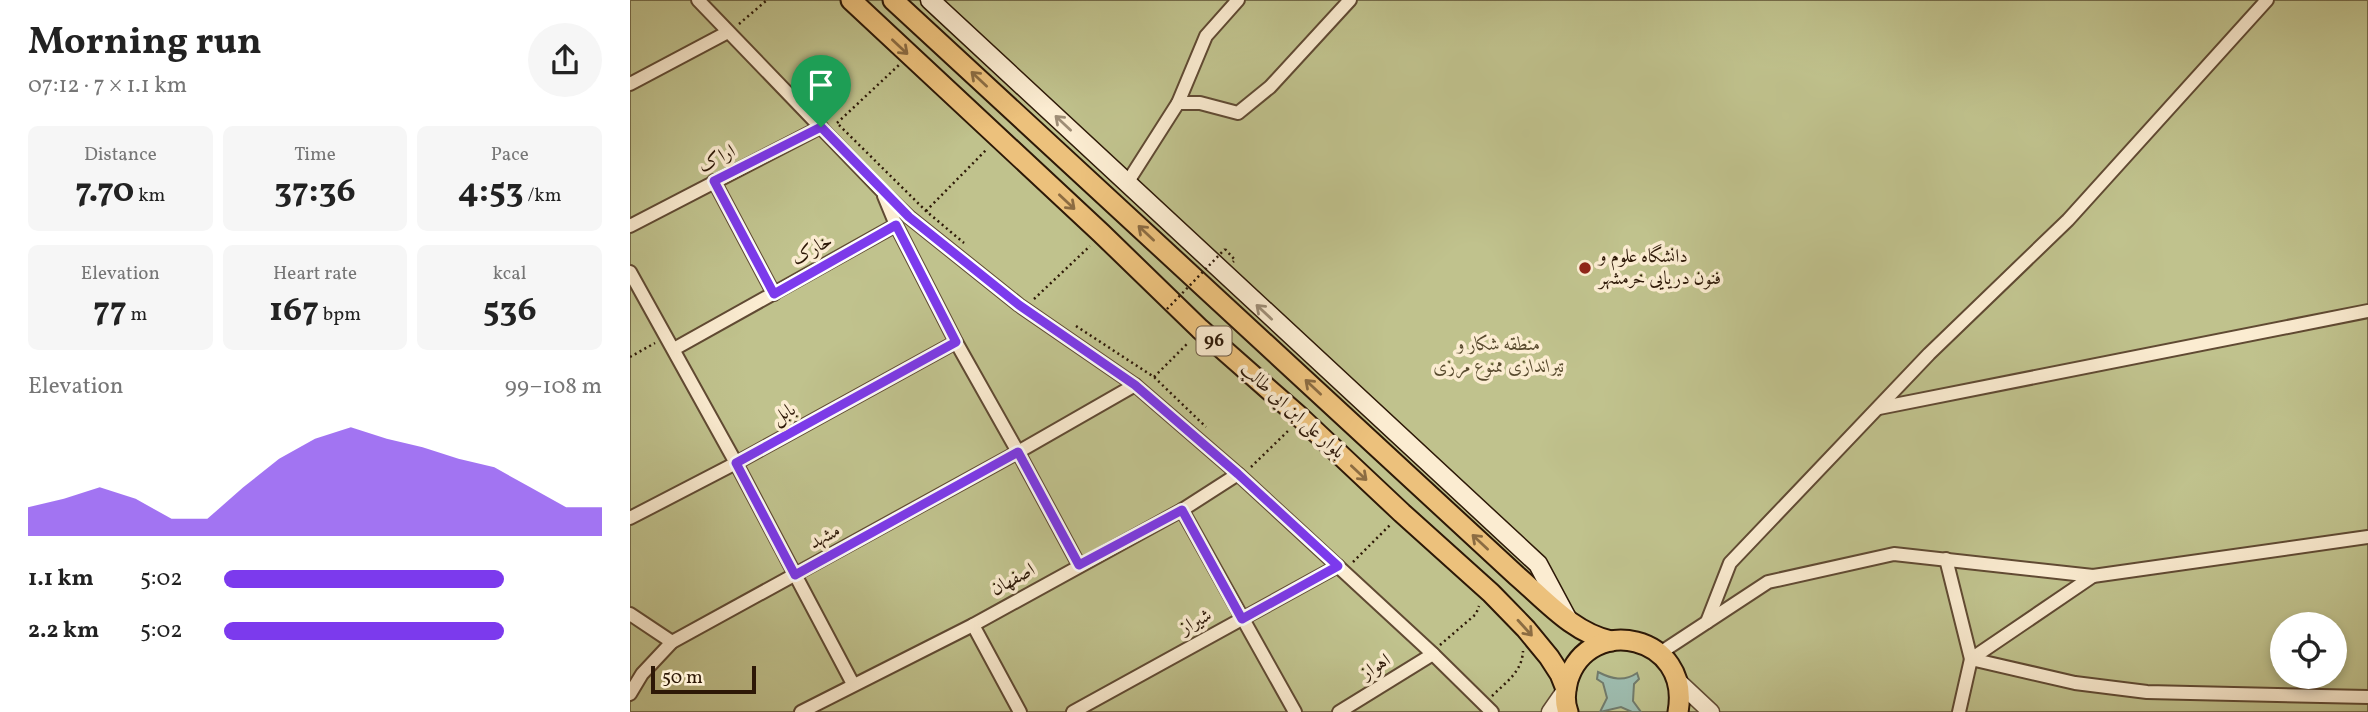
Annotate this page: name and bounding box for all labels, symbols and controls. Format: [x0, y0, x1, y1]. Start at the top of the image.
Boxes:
text: Morning run [28, 17, 262, 70]
button: share [528, 23, 602, 97]
one-way arrow [891, 39, 909, 55]
pin [791, 55, 851, 127]
icon: arrive [802, 66, 840, 104]
text: 07:12 · 7 × 1.1 km [28, 70, 187, 102]
one-way arrow [971, 70, 988, 87]
one-way arrow [1055, 114, 1072, 131]
street label: اراک [694, 139, 740, 179]
text: Distance [84, 142, 157, 168]
text: Time [294, 142, 336, 168]
text: Pace [491, 142, 529, 168]
text: 7.70 [75, 168, 134, 216]
text: 37:36 [274, 168, 356, 216]
text: 4:53 [458, 168, 524, 216]
text: km [134, 183, 165, 209]
text: /km [524, 183, 562, 209]
one-way arrow [1058, 193, 1075, 210]
one-way arrow [1137, 225, 1155, 241]
street label: خارک [787, 228, 837, 272]
place label: دانشگاه علوم و فنون دریایی خرمشهر [1597, 243, 1721, 292]
marker: دانشگاه علوم و فنون دریایی خرمشهر [1577, 260, 1593, 276]
text: Elevation [81, 261, 160, 287]
text: Heart rate [273, 261, 357, 287]
text: kcal [493, 261, 527, 287]
text: 77 [93, 287, 127, 335]
text: 167 [269, 287, 319, 335]
text: 536 [483, 287, 537, 335]
text: m [127, 302, 147, 328]
text: bpm [319, 302, 361, 328]
one-way arrow [1256, 303, 1273, 320]
road number: 96 [1196, 326, 1232, 356]
park label: منطقه شکار و تیراندازی ممنوع مرزی [1433, 332, 1565, 381]
street label: بلوار علی ابن ابی طالب [1234, 357, 1350, 465]
text: Elevation [28, 371, 124, 403]
text: 99–108 m [505, 371, 602, 403]
one-way arrow [1305, 379, 1322, 396]
street label: بابل [767, 397, 801, 431]
one-way arrow [1350, 464, 1367, 481]
street label: مشهد [805, 518, 845, 556]
one-way arrow [1472, 533, 1489, 550]
street label: اصفهان [986, 557, 1040, 603]
text: 1.1 km [28, 563, 94, 595]
text: 5:02 [140, 563, 183, 595]
street label: شیراز [1174, 603, 1217, 642]
map controls [2270, 612, 2347, 689]
button: locate [2270, 612, 2347, 689]
text: 2.2 km [28, 615, 99, 647]
text: 5:02 [140, 615, 183, 647]
one-way arrow [1517, 619, 1534, 636]
street label: اهواز [1354, 648, 1396, 687]
scale bar [651, 663, 756, 695]
text: 50 m [662, 665, 703, 691]

